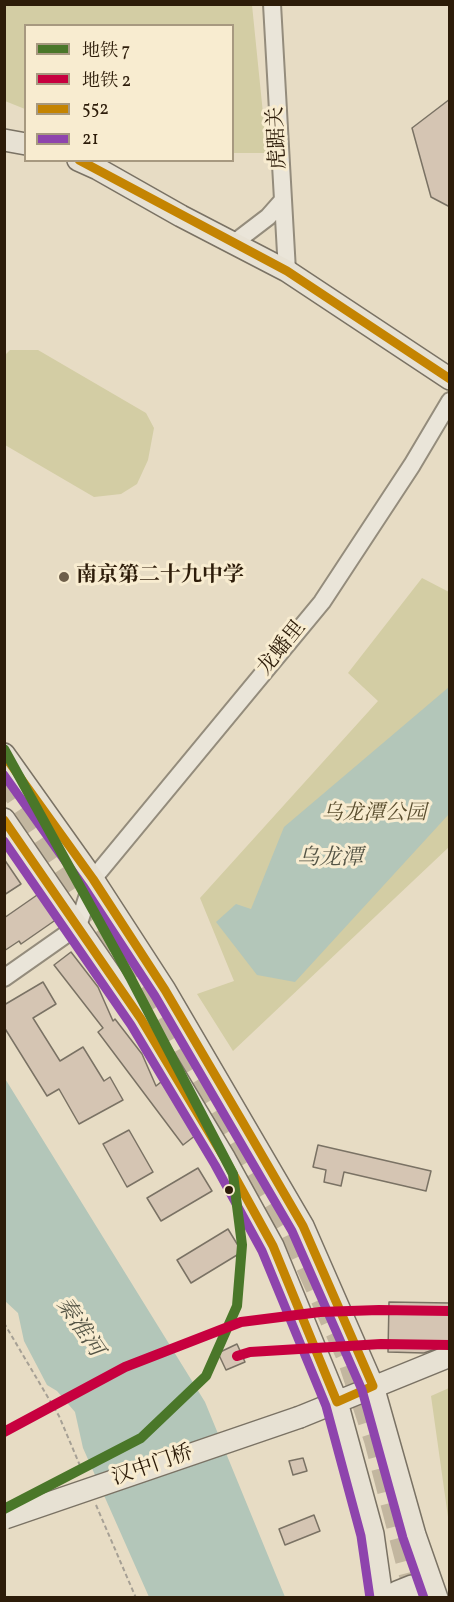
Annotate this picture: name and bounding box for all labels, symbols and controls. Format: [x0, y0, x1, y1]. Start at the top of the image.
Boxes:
legend [24, 24, 234, 162]
text: 地铁 7 [82, 39, 130, 64]
text: 地铁 2 [82, 69, 131, 94]
text: 552 [82, 97, 109, 122]
street label: 虎踞关 [265, 106, 293, 170]
text: 21 [82, 127, 99, 152]
place label: 南京第二十九中学 [76, 564, 244, 590]
marker: 南京第二十九中学 [57, 570, 71, 584]
street label: 龙蟠里 [253, 617, 313, 681]
park label: 乌龙潭公园 [322, 802, 426, 828]
water label: 乌龙潭 [297, 847, 363, 873]
unlabelled marker [223, 1184, 235, 1196]
water label: 秦淮河 [49, 1293, 107, 1363]
street label: 汉中门桥 [109, 1441, 197, 1493]

